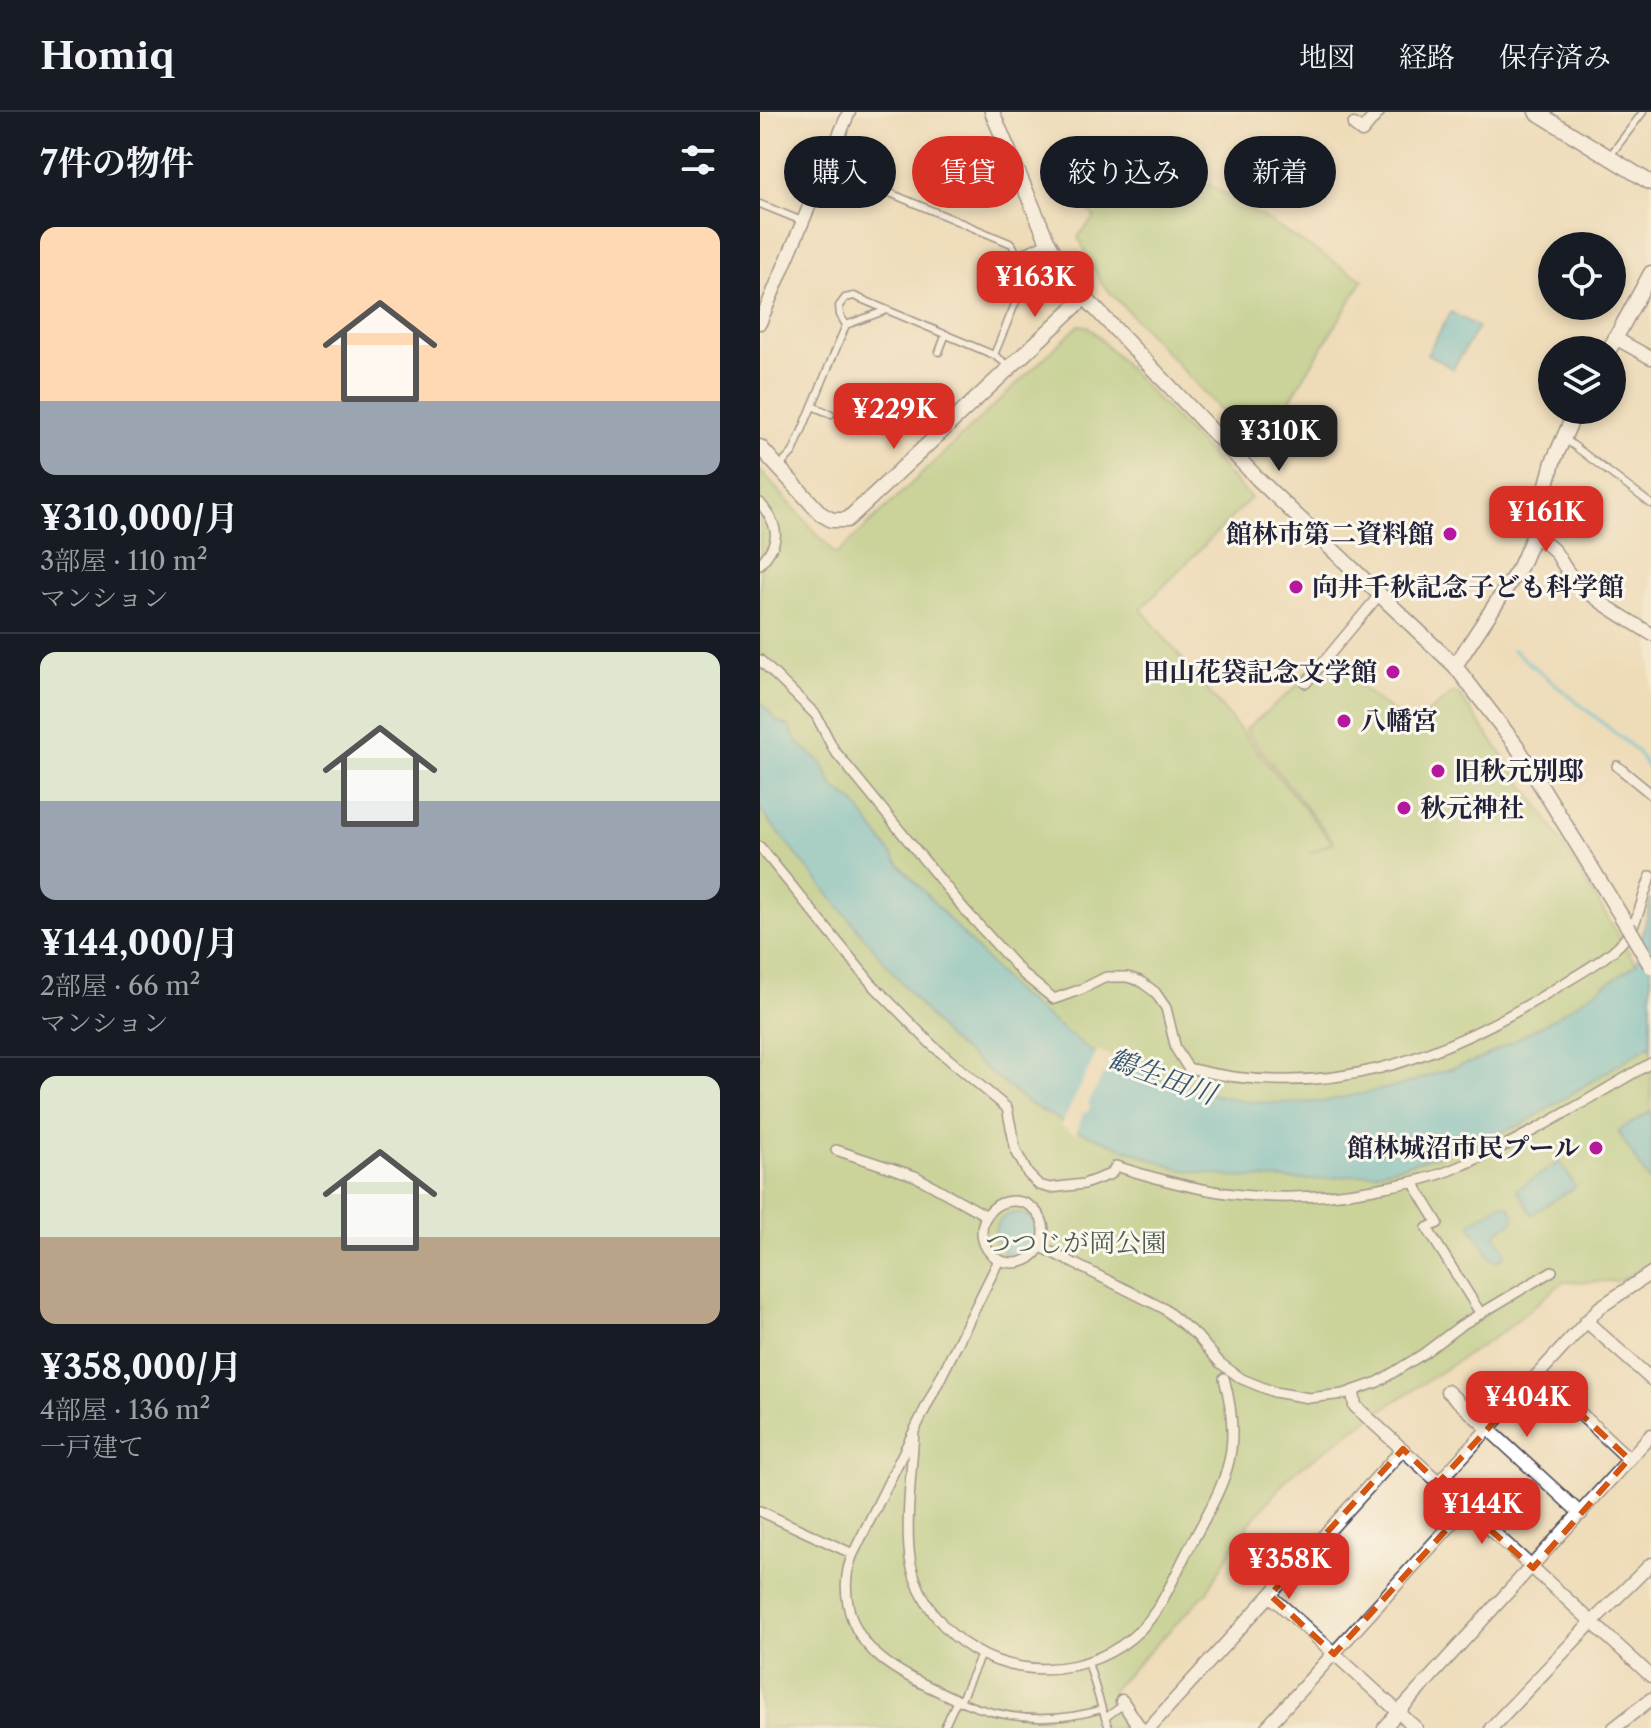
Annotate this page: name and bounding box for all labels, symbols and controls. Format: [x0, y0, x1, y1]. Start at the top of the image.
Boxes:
text: Homiq [40, 32, 174, 79]
text: 地図 [1299, 40, 1355, 74]
text: 経路 [1399, 40, 1455, 74]
text: 保存済み [1499, 40, 1611, 74]
chip: 購入 [784, 136, 896, 208]
chip: 賃貸 [912, 136, 1024, 208]
chip: 絞り込み [1040, 136, 1208, 208]
chip: 新着 [1224, 136, 1336, 208]
icon: filters [676, 138, 720, 182]
text: 7件の物件 [40, 142, 194, 184]
map controls [1538, 232, 1626, 424]
button: locate [1538, 232, 1626, 320]
pin: ¥163K [979, 251, 1091, 319]
text: ¥163K [995, 261, 1075, 293]
icon: home [308, 279, 452, 423]
button: layers [1538, 336, 1626, 424]
pin: ¥229K [838, 383, 950, 451]
text: ¥229K [852, 393, 936, 425]
pin: ¥310K [1223, 405, 1335, 473]
text: ¥310K [1238, 415, 1320, 447]
pin: ¥161K [1490, 486, 1602, 554]
text: ¥161K [1507, 496, 1585, 528]
text: ¥310,000/月 [40, 497, 239, 539]
place label: 館林市第二資料館 [1226, 518, 1434, 550]
marker: 館林市第二資料館 [1441, 525, 1459, 543]
text: 3部屋 · 110 m² [40, 545, 208, 577]
place label: 向井千秋記念子ども科学館 [1312, 571, 1624, 603]
marker: 向井千秋記念子ども科学館 [1287, 578, 1305, 596]
text: マンション [40, 582, 169, 614]
place label: 田山花袋記念文学館 [1143, 656, 1377, 688]
marker: 田山花袋記念文学館 [1384, 663, 1402, 681]
icon: home [308, 704, 452, 848]
place label: 八幡宮 [1360, 705, 1438, 737]
marker: 八幡宮 [1335, 712, 1353, 730]
place label: 旧秋元別邸 [1454, 755, 1584, 787]
marker: 旧秋元別邸 [1429, 762, 1447, 780]
place label: 秋元神社 [1420, 792, 1524, 824]
marker: 秋元神社 [1395, 799, 1413, 817]
text: ¥144,000/月 [40, 922, 239, 964]
text: 2部屋 · 66 m² [40, 970, 200, 1002]
text: マンション [40, 1007, 169, 1039]
water label: 鶴生田川 [1104, 1041, 1223, 1112]
icon: home [308, 1128, 452, 1272]
place label: 館林城沼市民プール [1347, 1132, 1580, 1164]
marker: 館林城沼市民プール [1587, 1139, 1605, 1157]
park label: つつじが岡公園 [985, 1227, 1167, 1259]
text: ¥358,000/月 [40, 1346, 242, 1388]
pin: ¥404K [1471, 1371, 1583, 1439]
text: ¥404K [1484, 1381, 1570, 1413]
text: 4部屋 · 136 m² [40, 1394, 210, 1426]
text: 一戸建て [40, 1431, 144, 1463]
pin: ¥144K [1426, 1478, 1538, 1546]
text: ¥144K [1441, 1488, 1523, 1520]
pin: ¥358K [1233, 1533, 1345, 1601]
text: ¥358K [1247, 1543, 1331, 1575]

